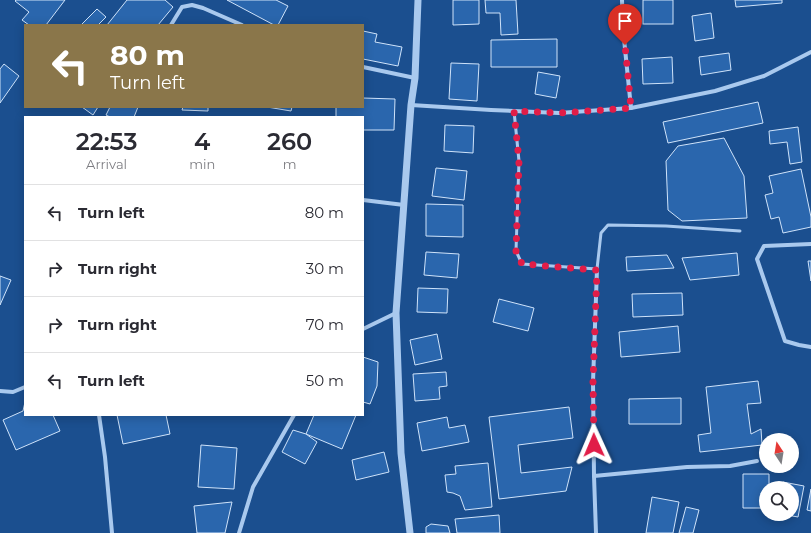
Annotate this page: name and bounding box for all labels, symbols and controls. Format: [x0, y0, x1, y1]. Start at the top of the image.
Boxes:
pin [608, 4, 642, 45]
icon: arrive [614, 10, 636, 32]
text: 80 m [110, 38, 185, 72]
icon: left [44, 40, 96, 92]
text: Turn left [110, 72, 185, 94]
text: 22:53 [76, 127, 137, 156]
text: 4 [194, 127, 210, 156]
text: 260 [267, 127, 312, 156]
text: Arrival [86, 156, 127, 172]
text: min [189, 156, 215, 172]
text: m [283, 156, 297, 172]
icon: left [44, 202, 66, 224]
text: Turn left [78, 203, 145, 222]
text: 80 m [305, 203, 344, 222]
icon: right [44, 258, 66, 280]
text: Turn right [78, 259, 157, 278]
text: 30 m [306, 259, 344, 278]
icon: right [44, 314, 66, 336]
text: Turn right [78, 315, 157, 334]
text: 70 m [306, 315, 344, 334]
icon: left [44, 370, 66, 392]
text: Turn left [78, 371, 145, 390]
text: 50 m [306, 371, 344, 390]
position arrow [573, 424, 615, 466]
north arrow [759, 433, 799, 473]
map controls [759, 433, 799, 521]
button: search [759, 481, 799, 521]

